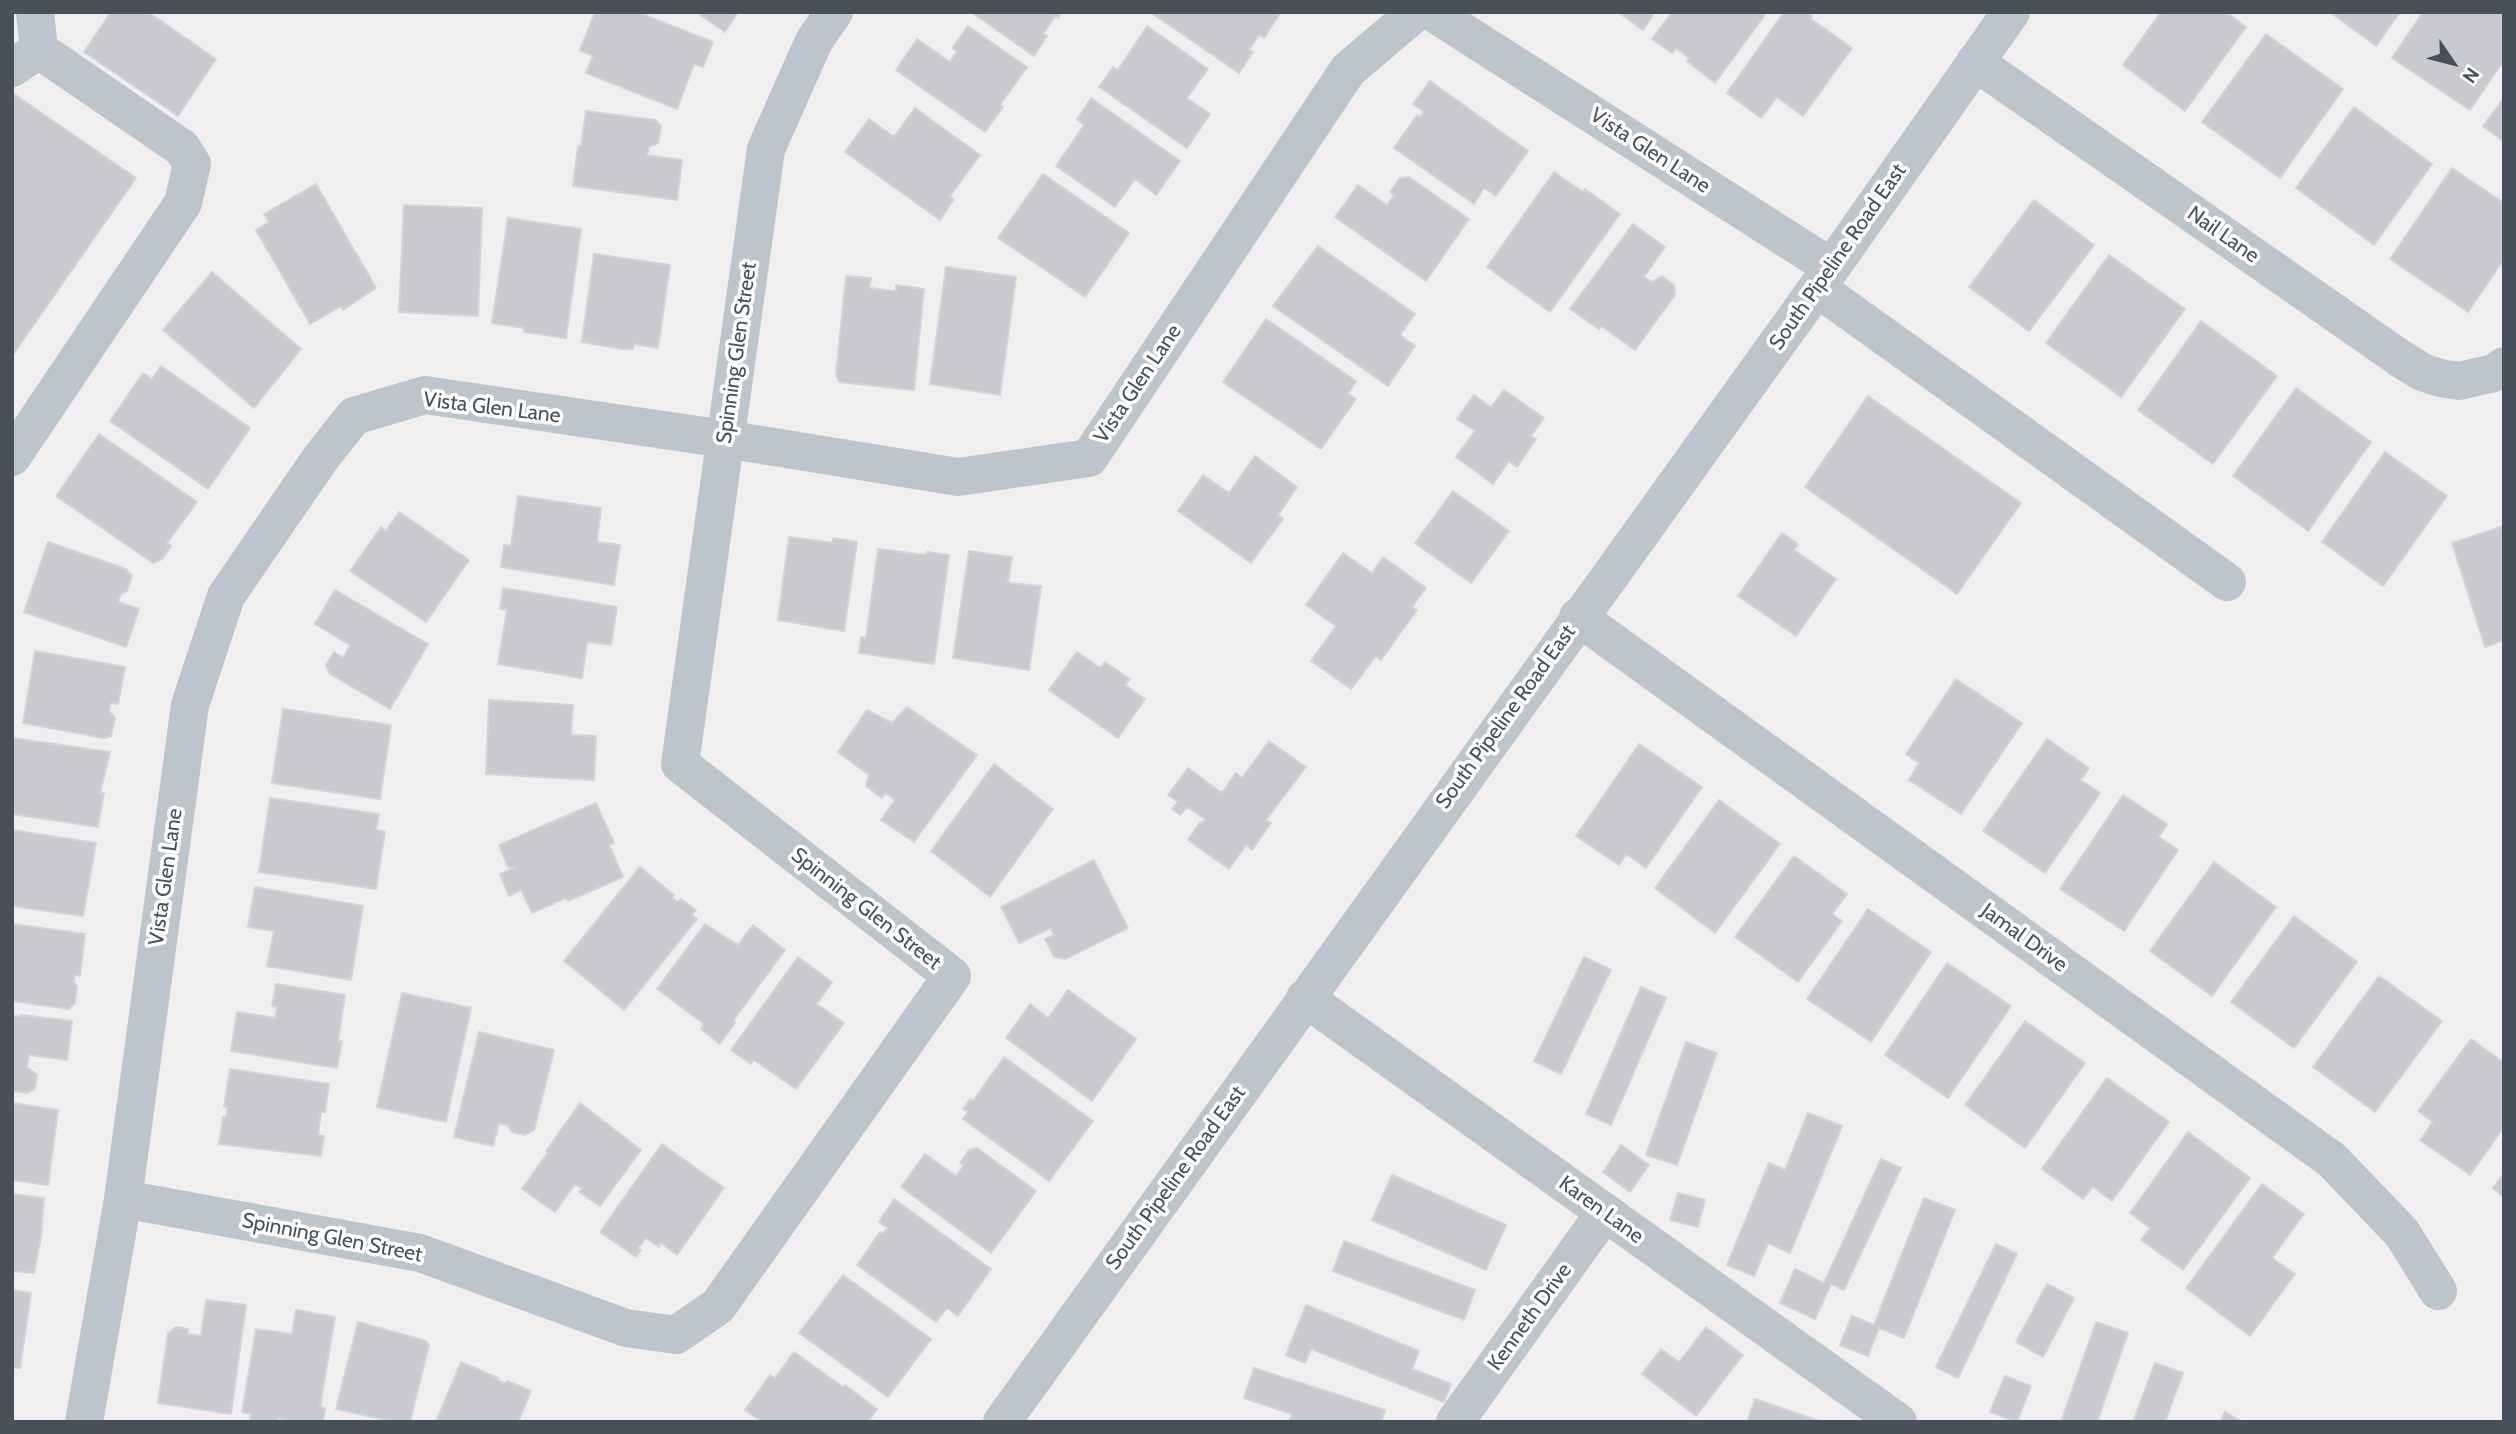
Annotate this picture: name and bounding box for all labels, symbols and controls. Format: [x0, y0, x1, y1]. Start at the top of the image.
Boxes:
north arrow [2418, 28, 2488, 98]
text: N [2457, 63, 2484, 87]
street label: Vista Glen Lane [1585, 103, 1715, 199]
street label: South Pipeline Road East [1764, 159, 1912, 355]
street label: Nail Lane [2182, 201, 2264, 269]
street label: Spinning Glen Street [712, 261, 762, 445]
street label: Vista Glen Lane [1089, 320, 1187, 448]
street label: Vista Glen Lane [422, 387, 562, 429]
street label: South Pipeline Road East [1431, 620, 1581, 814]
street label: Vista Glen Lane [144, 807, 188, 947]
street label: Spinning Glen Street [786, 843, 946, 975]
street label: Jamal Drive [1976, 898, 2072, 978]
street label: South Pipeline Road East [1101, 1081, 1251, 1275]
street label: Karen Lane [1554, 1171, 1648, 1249]
street label: Spinning Glen Street [240, 1208, 424, 1268]
street label: Kenneth Drive [1483, 1258, 1577, 1376]

